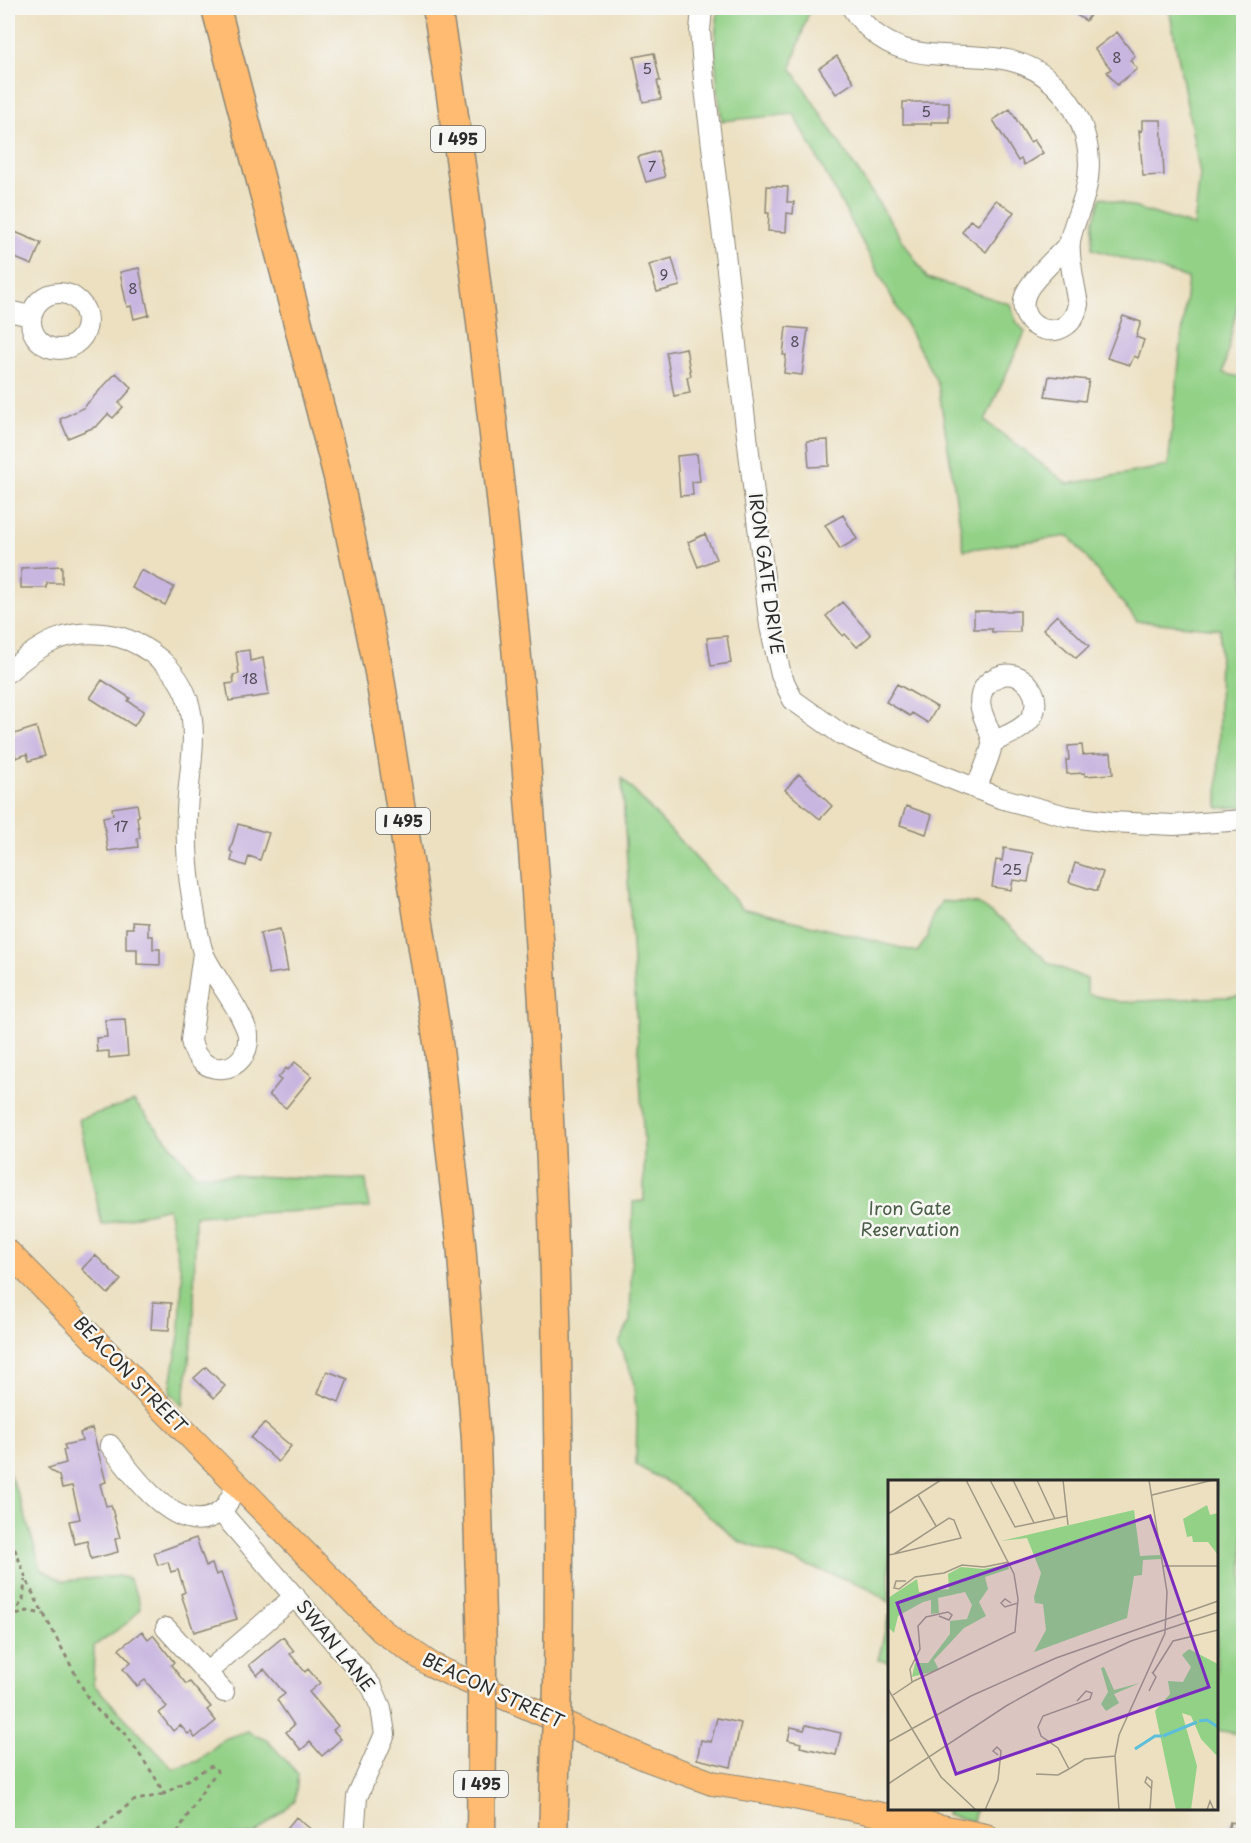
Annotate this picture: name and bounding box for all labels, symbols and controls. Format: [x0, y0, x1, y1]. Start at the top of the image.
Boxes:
house number: 8 [1112, 45, 1122, 68]
house number: 5 [642, 56, 652, 79]
house number: 5 [921, 99, 931, 122]
road number: I 495 [431, 126, 485, 152]
house number: 7 [648, 154, 657, 177]
house number: 9 [660, 262, 668, 285]
house number: 8 [128, 276, 138, 299]
house number: 8 [790, 329, 800, 352]
street label: IRON GATE DRIVE [743, 491, 792, 656]
house number: 18 [242, 666, 258, 689]
road number: I 495 [376, 808, 430, 834]
house number: 17 [114, 814, 128, 837]
house number: 25 [1002, 857, 1022, 880]
park label: Iron Gate Reservation [860, 1194, 960, 1242]
street label: BEACON STREET [68, 1309, 194, 1439]
inset map [888, 1480, 1218, 1810]
street label: SWAN LANE [291, 1593, 382, 1697]
street label: BEACON STREET [418, 1645, 569, 1735]
road number: I 495 [454, 1771, 508, 1797]

